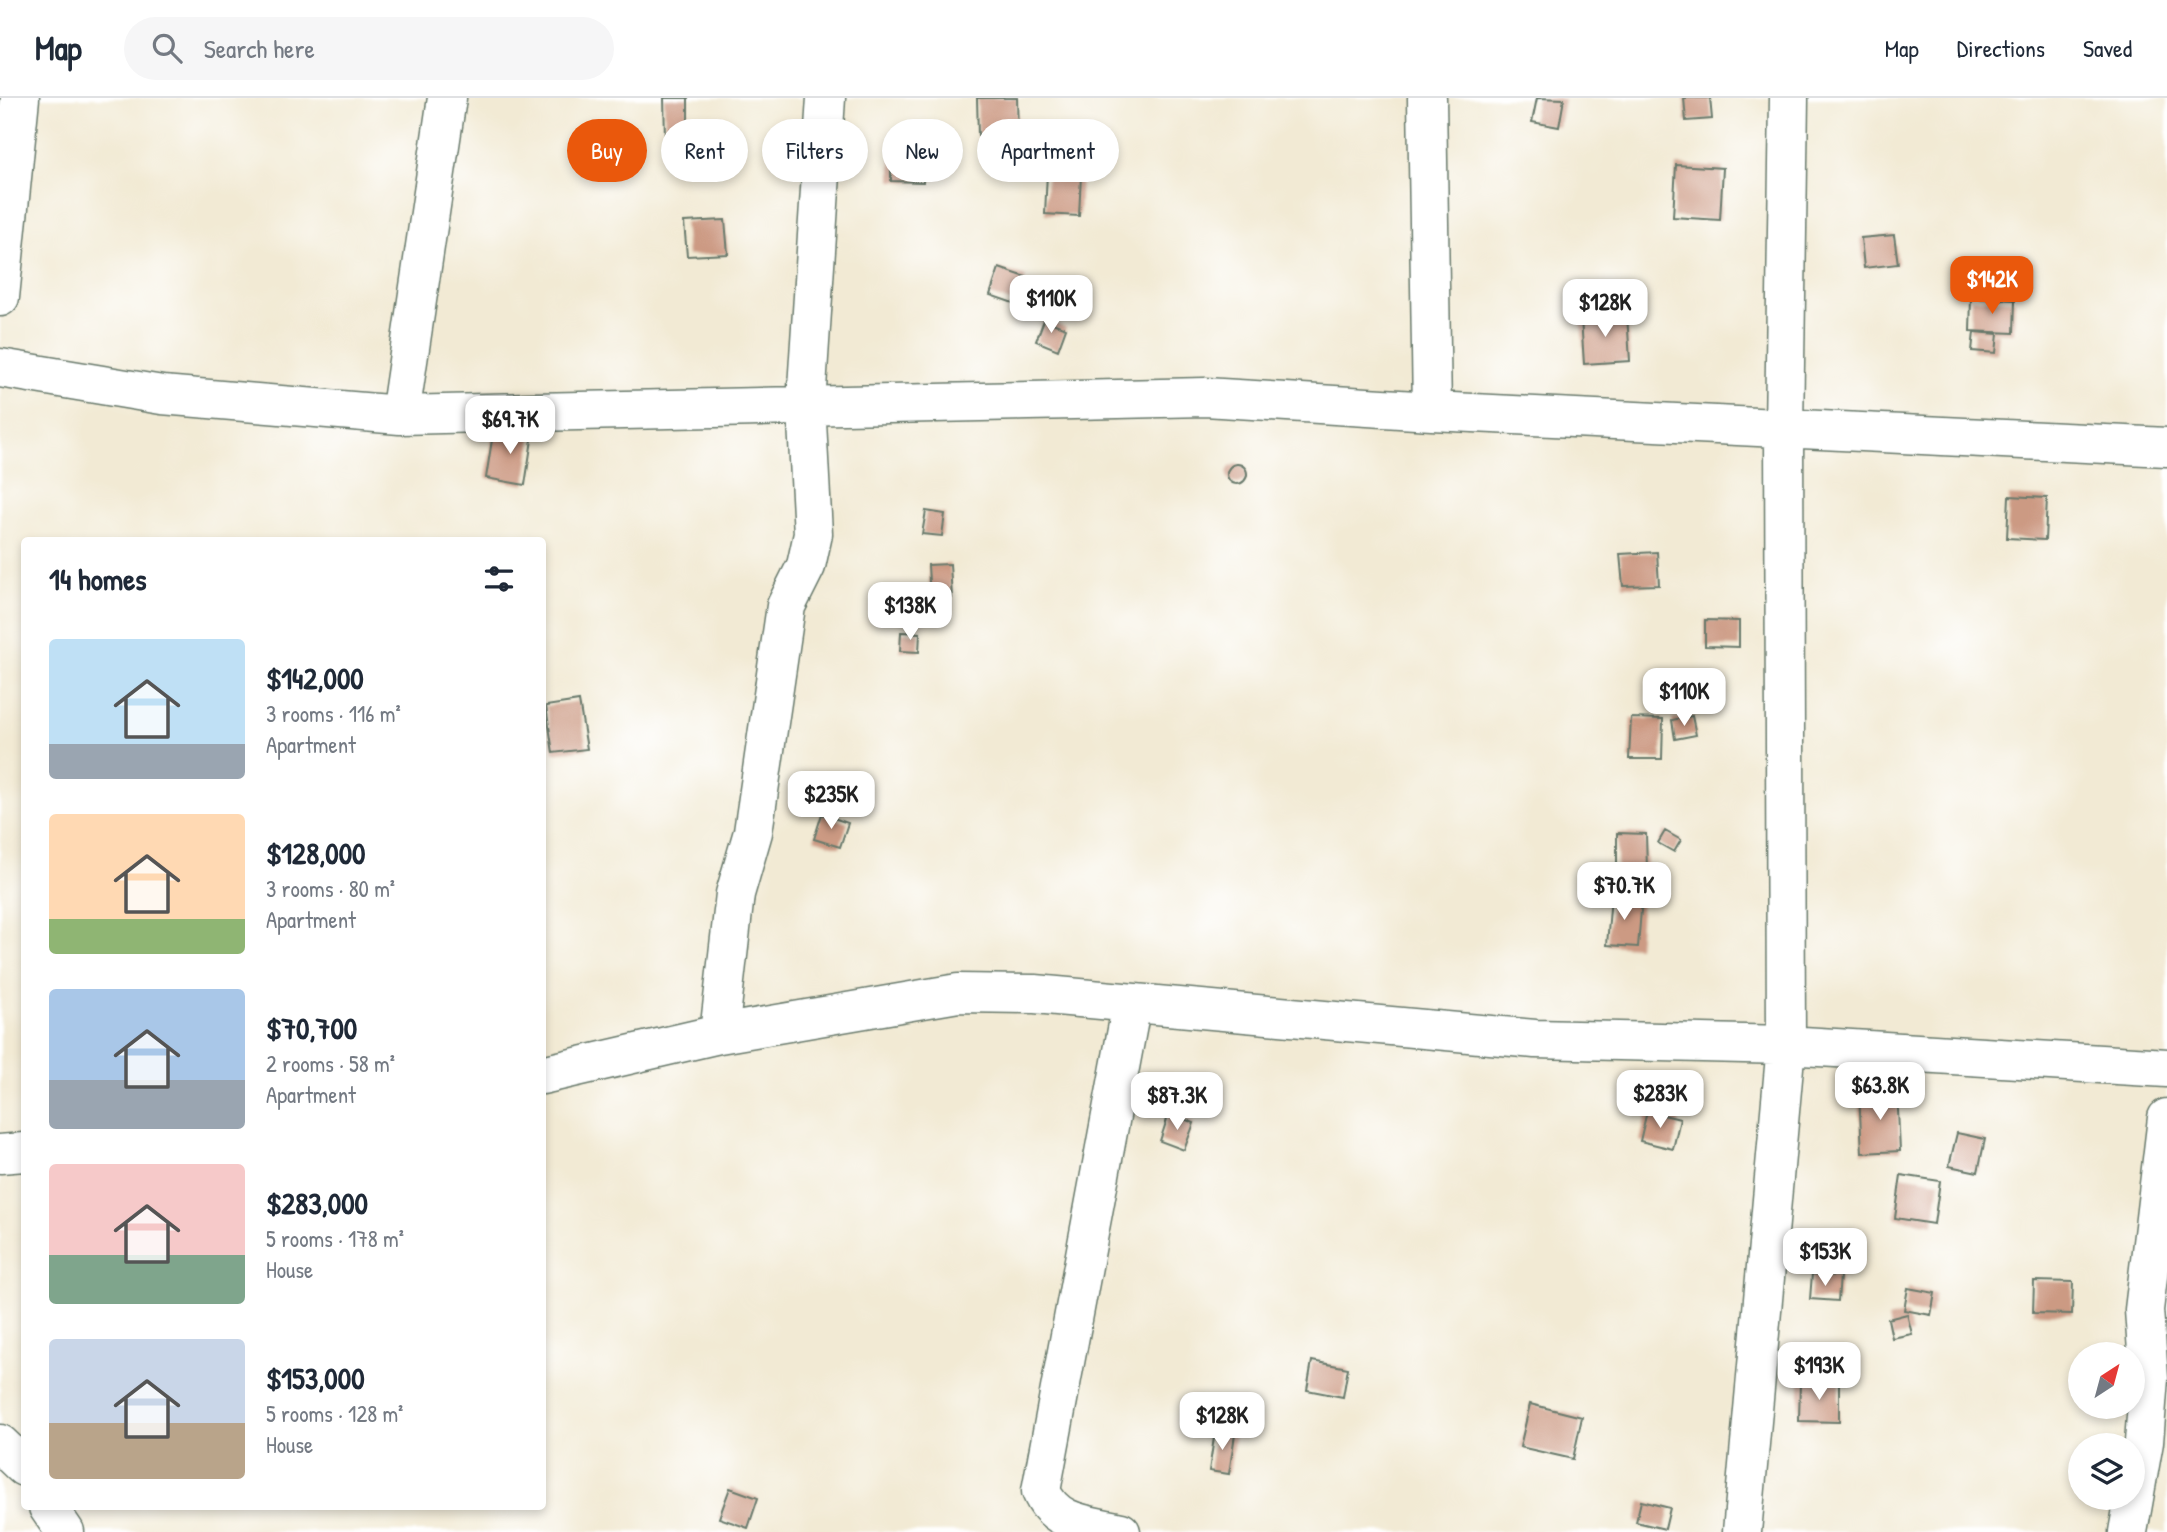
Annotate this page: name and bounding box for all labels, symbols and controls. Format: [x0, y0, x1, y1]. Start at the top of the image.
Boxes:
search box [124, 17, 614, 80]
text: Map [35, 26, 82, 70]
icon: search [148, 29, 186, 67]
text: Search here [204, 31, 315, 66]
text: Map [1885, 32, 1919, 64]
text: Directions [1957, 32, 2045, 64]
text: Saved [2083, 32, 2132, 64]
chip: Buy [567, 119, 647, 182]
chip: Rent [661, 119, 748, 182]
chip: Filters [762, 119, 868, 182]
chip: New [882, 119, 963, 182]
chip: Apartment [977, 119, 1119, 182]
pin: $142K [1943, 256, 2041, 316]
text: $142K [1966, 263, 2018, 294]
pin: $110K [1002, 275, 1100, 335]
pin: $128K [1556, 280, 1654, 339]
text: $110K [1026, 282, 1076, 313]
text: $128K [1579, 286, 1631, 317]
pin: $69.7K [453, 396, 567, 456]
text: $69.7K [481, 403, 539, 434]
text: 14 homes [49, 559, 147, 599]
icon: filters [480, 560, 518, 598]
pin: $138K [861, 582, 959, 642]
text: $138K [884, 589, 936, 620]
text: $142,000 [266, 658, 364, 698]
icon: home [105, 667, 189, 751]
pin: $110K [1635, 668, 1733, 728]
text: $110K [1659, 675, 1709, 706]
text: 3 rooms · 116 m² [266, 698, 401, 729]
text: Apartment [266, 729, 356, 760]
pin: $235K [782, 772, 880, 831]
text: $235K [804, 778, 858, 809]
text: $128,000 [266, 833, 366, 873]
icon: home [105, 842, 189, 926]
pin: $70.7K [1567, 862, 1681, 922]
text: $70.7K [1593, 869, 1655, 900]
text: 3 rooms · 80 m² [266, 873, 395, 904]
text: Apartment [266, 904, 356, 935]
text: $70,700 [266, 1008, 357, 1048]
icon: home [105, 1017, 189, 1101]
text: 2 rooms · 58 m² [266, 1048, 395, 1079]
pin: $63.8K [1823, 1062, 1937, 1122]
text: $63.8K [1851, 1069, 1909, 1100]
pin: $283K [1611, 1070, 1709, 1130]
pin: $87.3K [1120, 1072, 1234, 1132]
text: $283K [1633, 1077, 1687, 1108]
text: Apartment [266, 1079, 356, 1110]
text: $87.3K [1147, 1079, 1207, 1110]
text: $283,000 [266, 1183, 368, 1223]
icon: home [105, 1192, 189, 1276]
text: 5 rooms · 178 m² [266, 1223, 404, 1254]
pin: $153K [1776, 1228, 1874, 1288]
text: $153K [1799, 1235, 1851, 1266]
text: House [266, 1254, 313, 1285]
pin: $193K [1770, 1342, 1868, 1402]
north arrow [2068, 1342, 2146, 1419]
map controls [2068, 1342, 2145, 1510]
text: $193K [1794, 1349, 1844, 1380]
text: $153,000 [266, 1358, 365, 1398]
icon: home [105, 1367, 189, 1451]
pin: $128K [1173, 1392, 1271, 1452]
text: 5 rooms · 128 m² [266, 1398, 403, 1429]
text: $128K [1196, 1399, 1248, 1430]
text: House [266, 1429, 313, 1460]
button: layers [2068, 1433, 2145, 1510]

